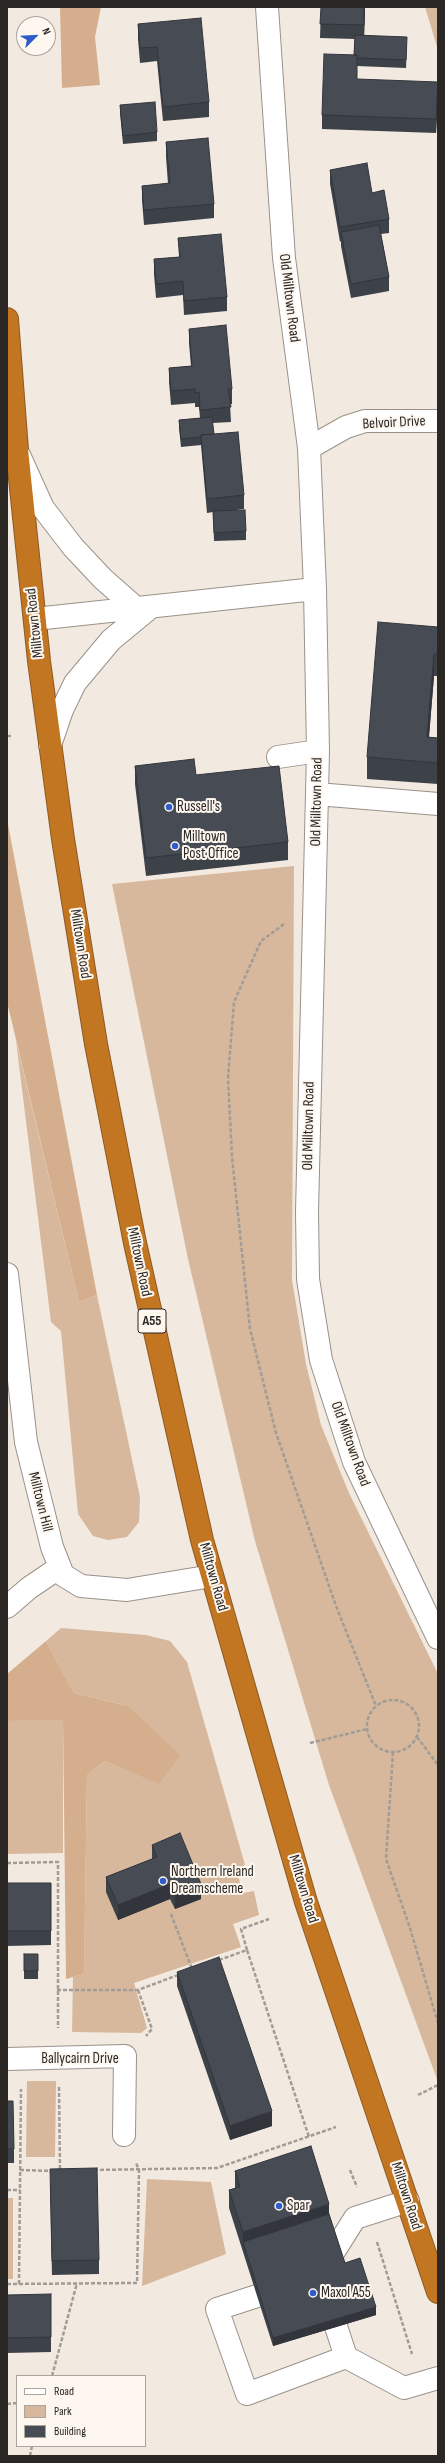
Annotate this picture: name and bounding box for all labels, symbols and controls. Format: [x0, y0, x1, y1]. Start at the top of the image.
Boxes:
north arrow [16, 16, 56, 56]
text: N [39, 26, 54, 37]
street label: Old Milltown Road [275, 253, 303, 343]
street label: Belvoir Drive [362, 412, 426, 434]
street label: Milltown Road [22, 587, 48, 659]
street label: Old Milltown Road [307, 757, 327, 847]
place label: Russell's [177, 798, 220, 816]
marker: Russell's [164, 802, 174, 812]
place label: Milltown Post Office [183, 828, 239, 863]
marker: Milltown Post Office [170, 841, 180, 851]
street label: Milltown Road [66, 908, 94, 980]
street label: Old Milltown Road [299, 1081, 319, 1171]
street label: Milltown Road [123, 1226, 155, 1298]
road number: A55 [138, 1309, 166, 1333]
street label: Old Milltown Road [326, 1399, 374, 1489]
street label: Milltown Hill [24, 1470, 56, 1534]
street label: Milltown Road [195, 1541, 231, 1613]
street label: Milltown Road [284, 1853, 322, 1925]
place label: Northern Ireland Dreamscheme [171, 1863, 254, 1898]
marker: Northern Ireland Dreamscheme [158, 1876, 168, 1886]
street label: Ballycairn Drive [41, 2050, 119, 2068]
street label: Milltown Road [387, 2160, 425, 2232]
place label: Spar [287, 2197, 310, 2215]
marker: Spar [274, 2201, 284, 2211]
place label: Maxol A55 [321, 2284, 371, 2302]
marker: Maxol A55 [308, 2288, 318, 2298]
legend [16, 2375, 146, 2447]
text: Road [54, 2384, 74, 2399]
text: Park [54, 2404, 72, 2419]
text: Building [54, 2424, 86, 2439]

